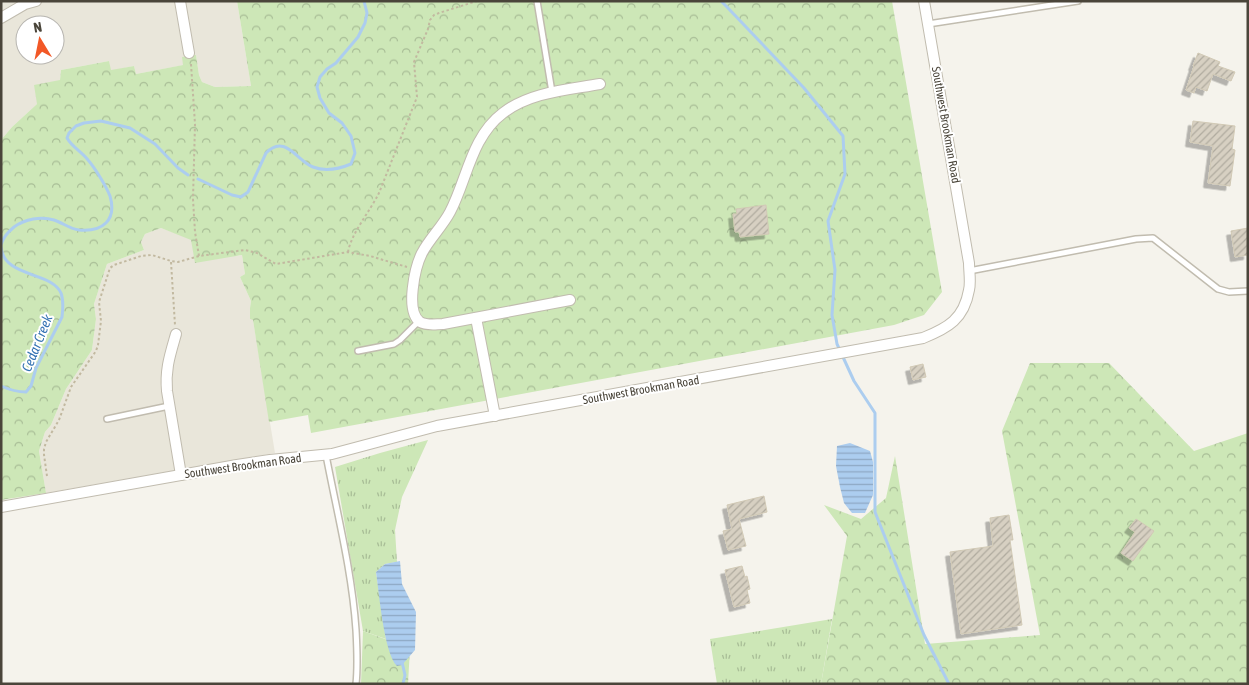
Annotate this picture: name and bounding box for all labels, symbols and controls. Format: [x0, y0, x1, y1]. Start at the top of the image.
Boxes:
north arrow [15, 15, 65, 65]
text: N [32, 19, 43, 36]
street label: Southwest Brookman Road [929, 66, 963, 184]
water label: Cedar Creek [18, 311, 56, 374]
street label: Southwest Brookman Road [582, 373, 700, 407]
street label: Southwest Brookman Road [184, 451, 302, 481]

